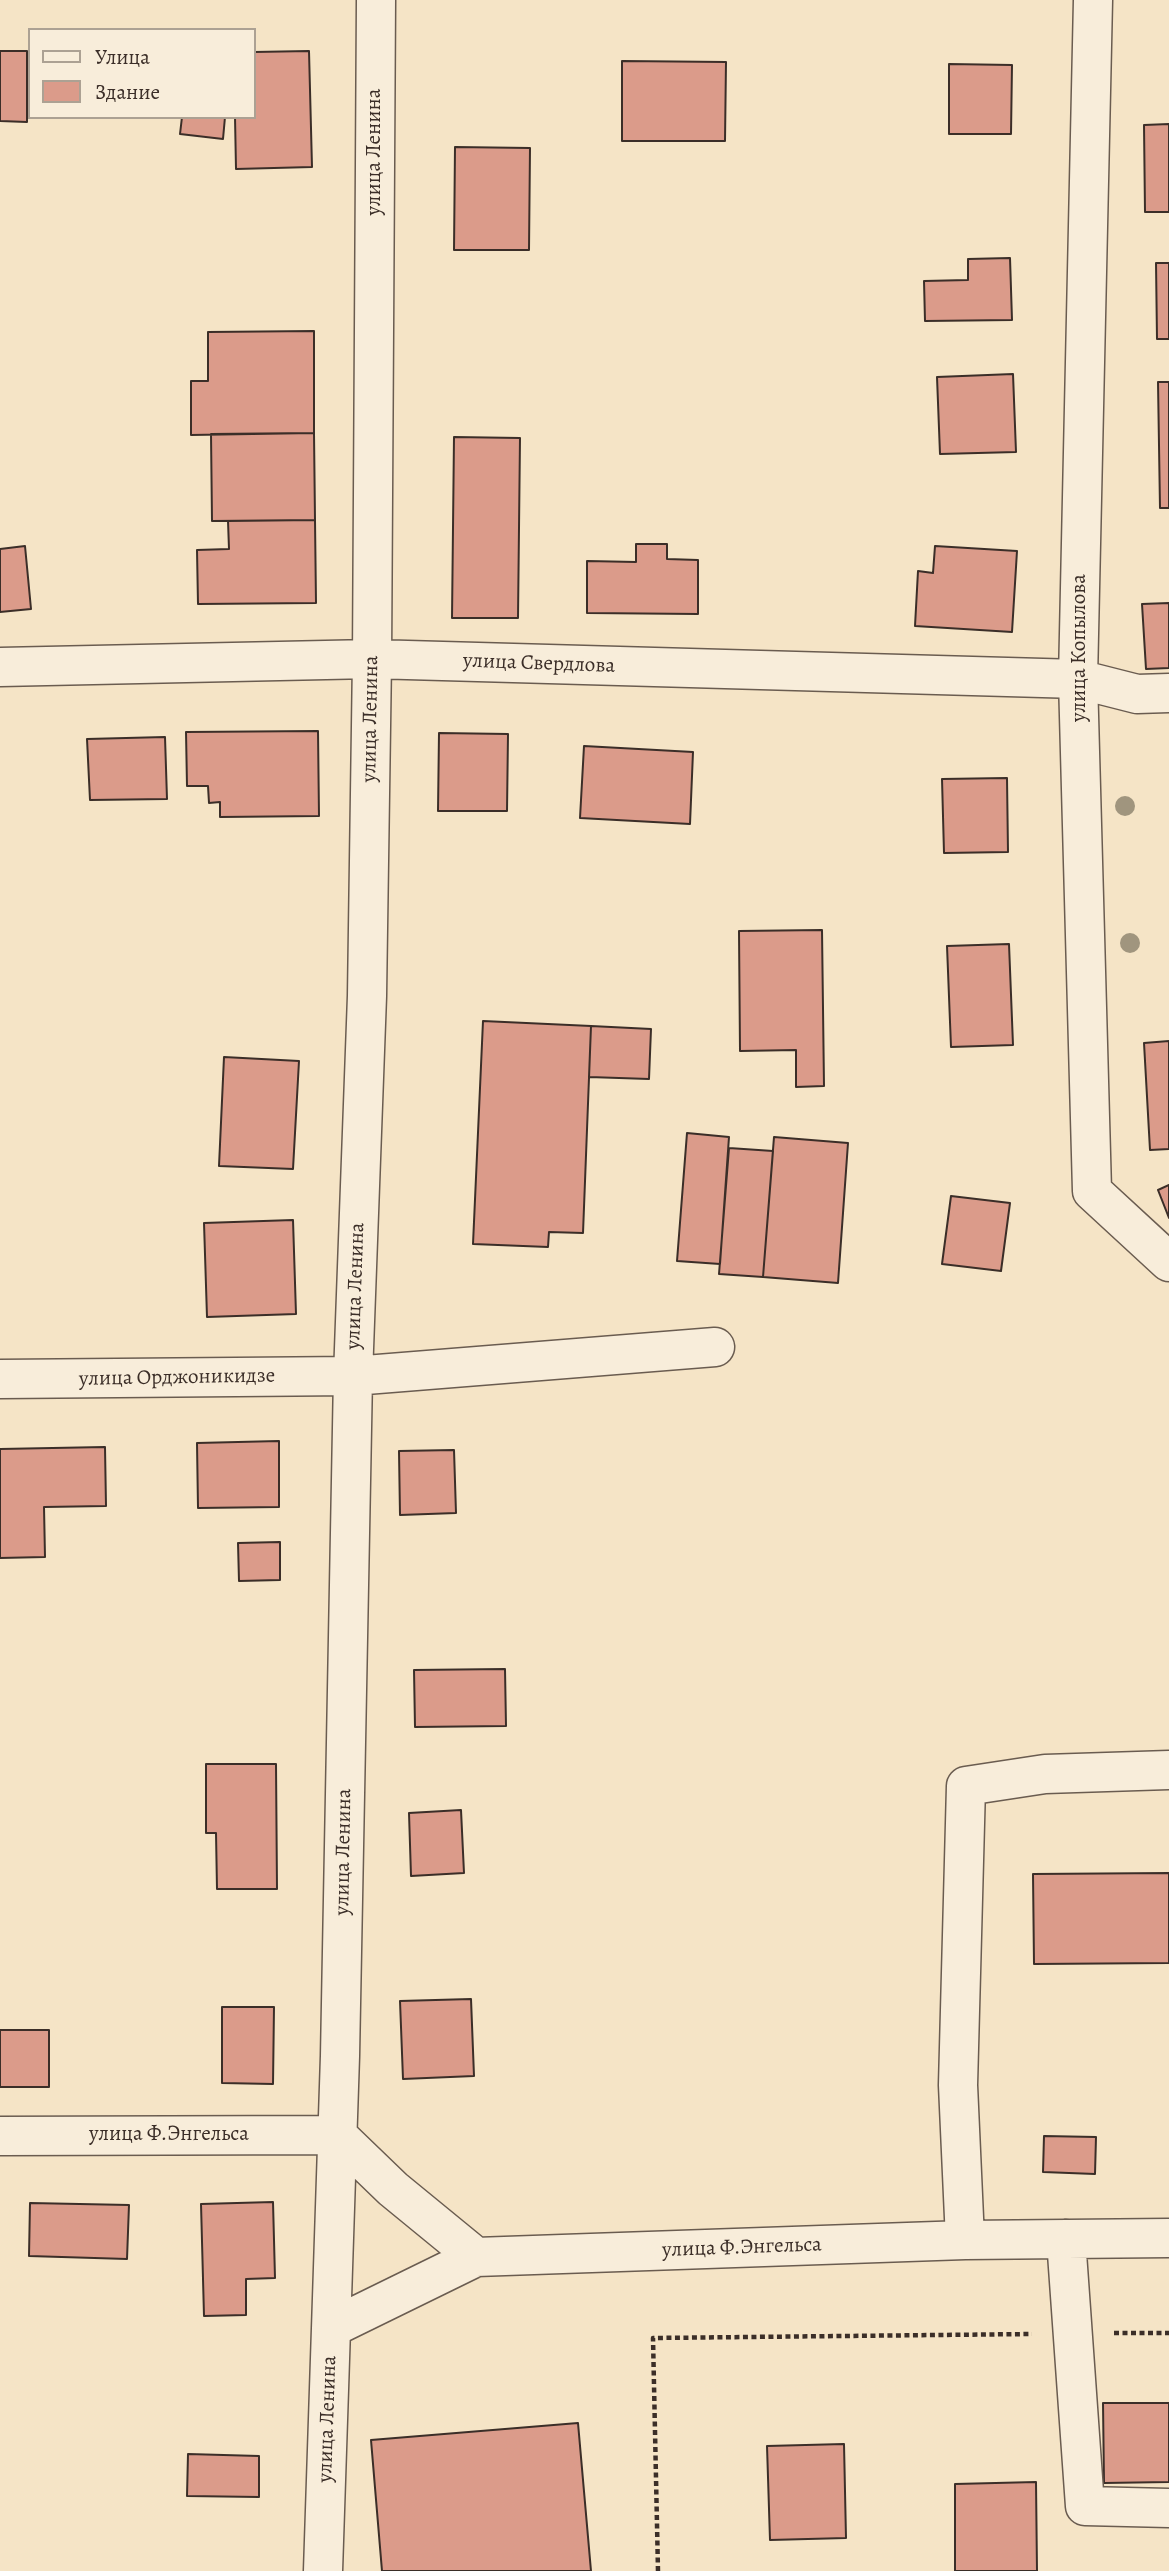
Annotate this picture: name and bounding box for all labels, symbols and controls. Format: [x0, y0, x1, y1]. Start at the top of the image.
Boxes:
legend [28, 28, 256, 119]
text: Улица [95, 43, 150, 71]
text: Здание [95, 78, 160, 106]
street label: улица Ленина [362, 88, 388, 216]
street label: улица Копылова [1067, 574, 1093, 722]
street label: улица Свердлова [463, 649, 615, 679]
street label: улица Ленина [357, 655, 385, 783]
street label: улица Ленина [341, 1222, 371, 1350]
street label: улица Орджоникидзе [79, 1364, 275, 1392]
street label: улица Ленина [330, 1788, 358, 1916]
street label: улица Ф.Энгельса [89, 2122, 249, 2148]
street label: улица Ф.Энгельса [662, 2233, 822, 2263]
street label: улица Ленина [313, 2355, 343, 2483]

